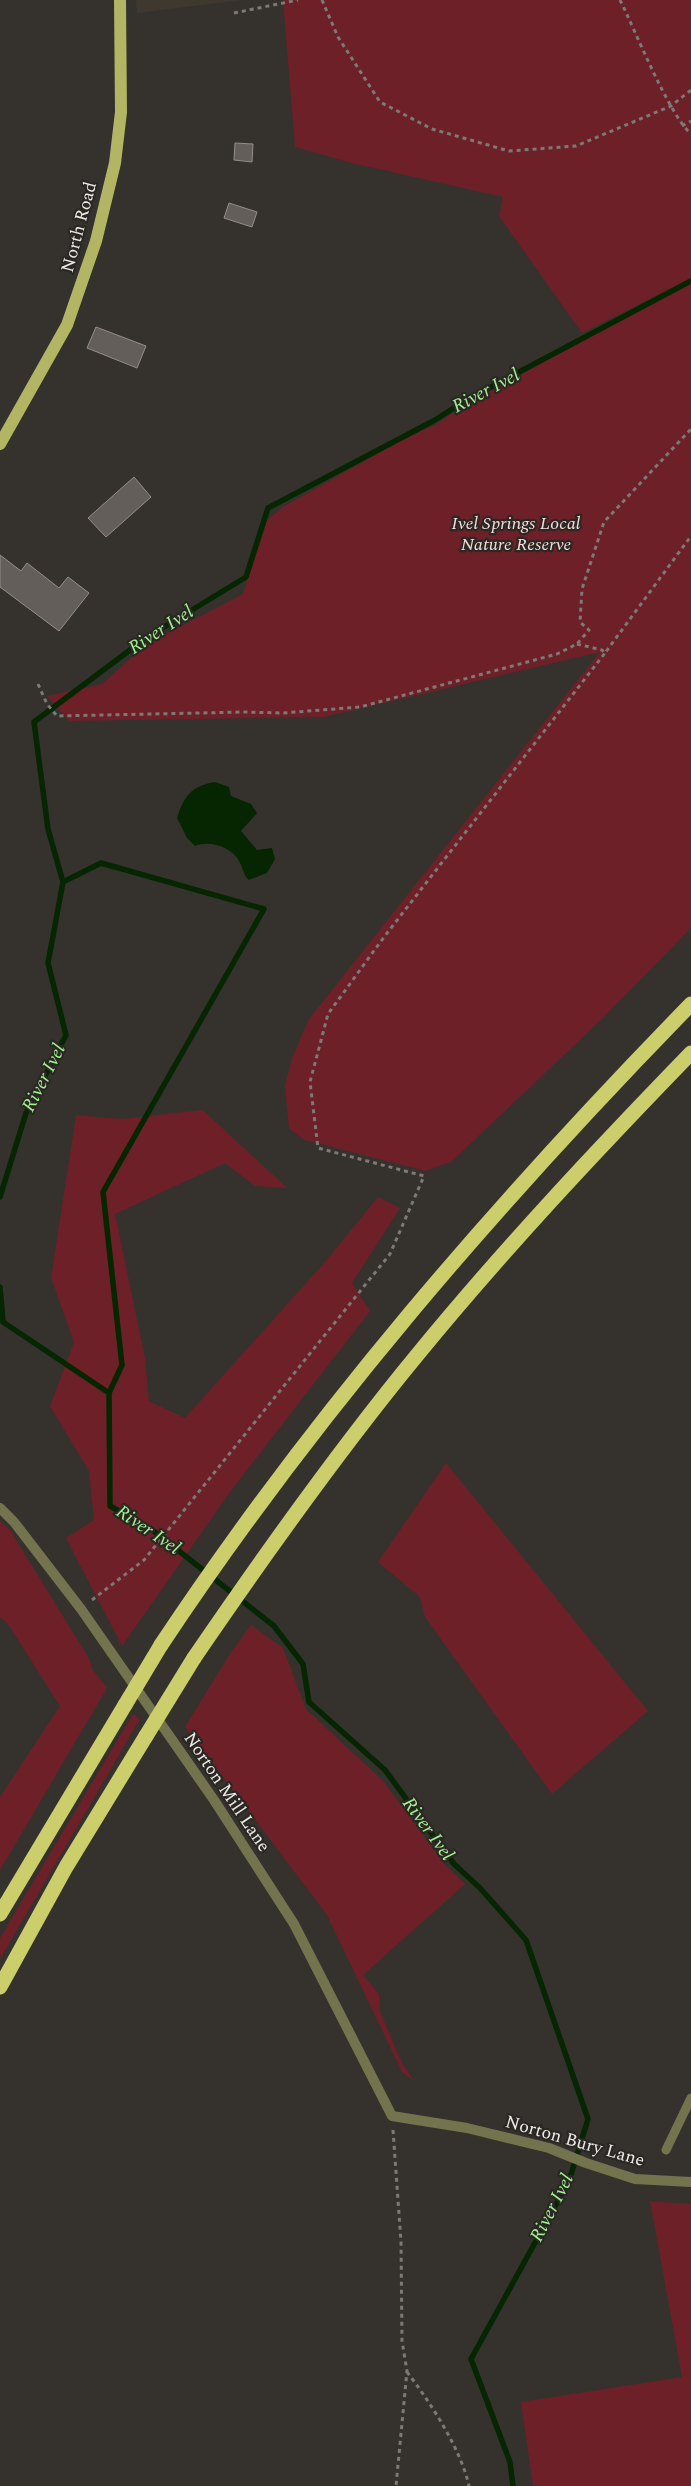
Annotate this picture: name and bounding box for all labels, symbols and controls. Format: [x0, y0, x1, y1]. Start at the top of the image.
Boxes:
street label: North Road [54, 179, 104, 275]
water label: River Ivel [447, 361, 525, 421]
park label: Ivel Springs Local Nature Reserve [452, 510, 581, 558]
water label: River Ivel [123, 598, 200, 662]
water label: River Ivel [15, 1039, 74, 1117]
water label: River Ivel [110, 1498, 186, 1562]
street label: Norton Mill Lane [177, 1727, 277, 1857]
water label: River Ivel [395, 1791, 461, 1867]
street label: Norton Bury Lane [502, 2108, 648, 2174]
water label: River Ivel [523, 2169, 582, 2247]

